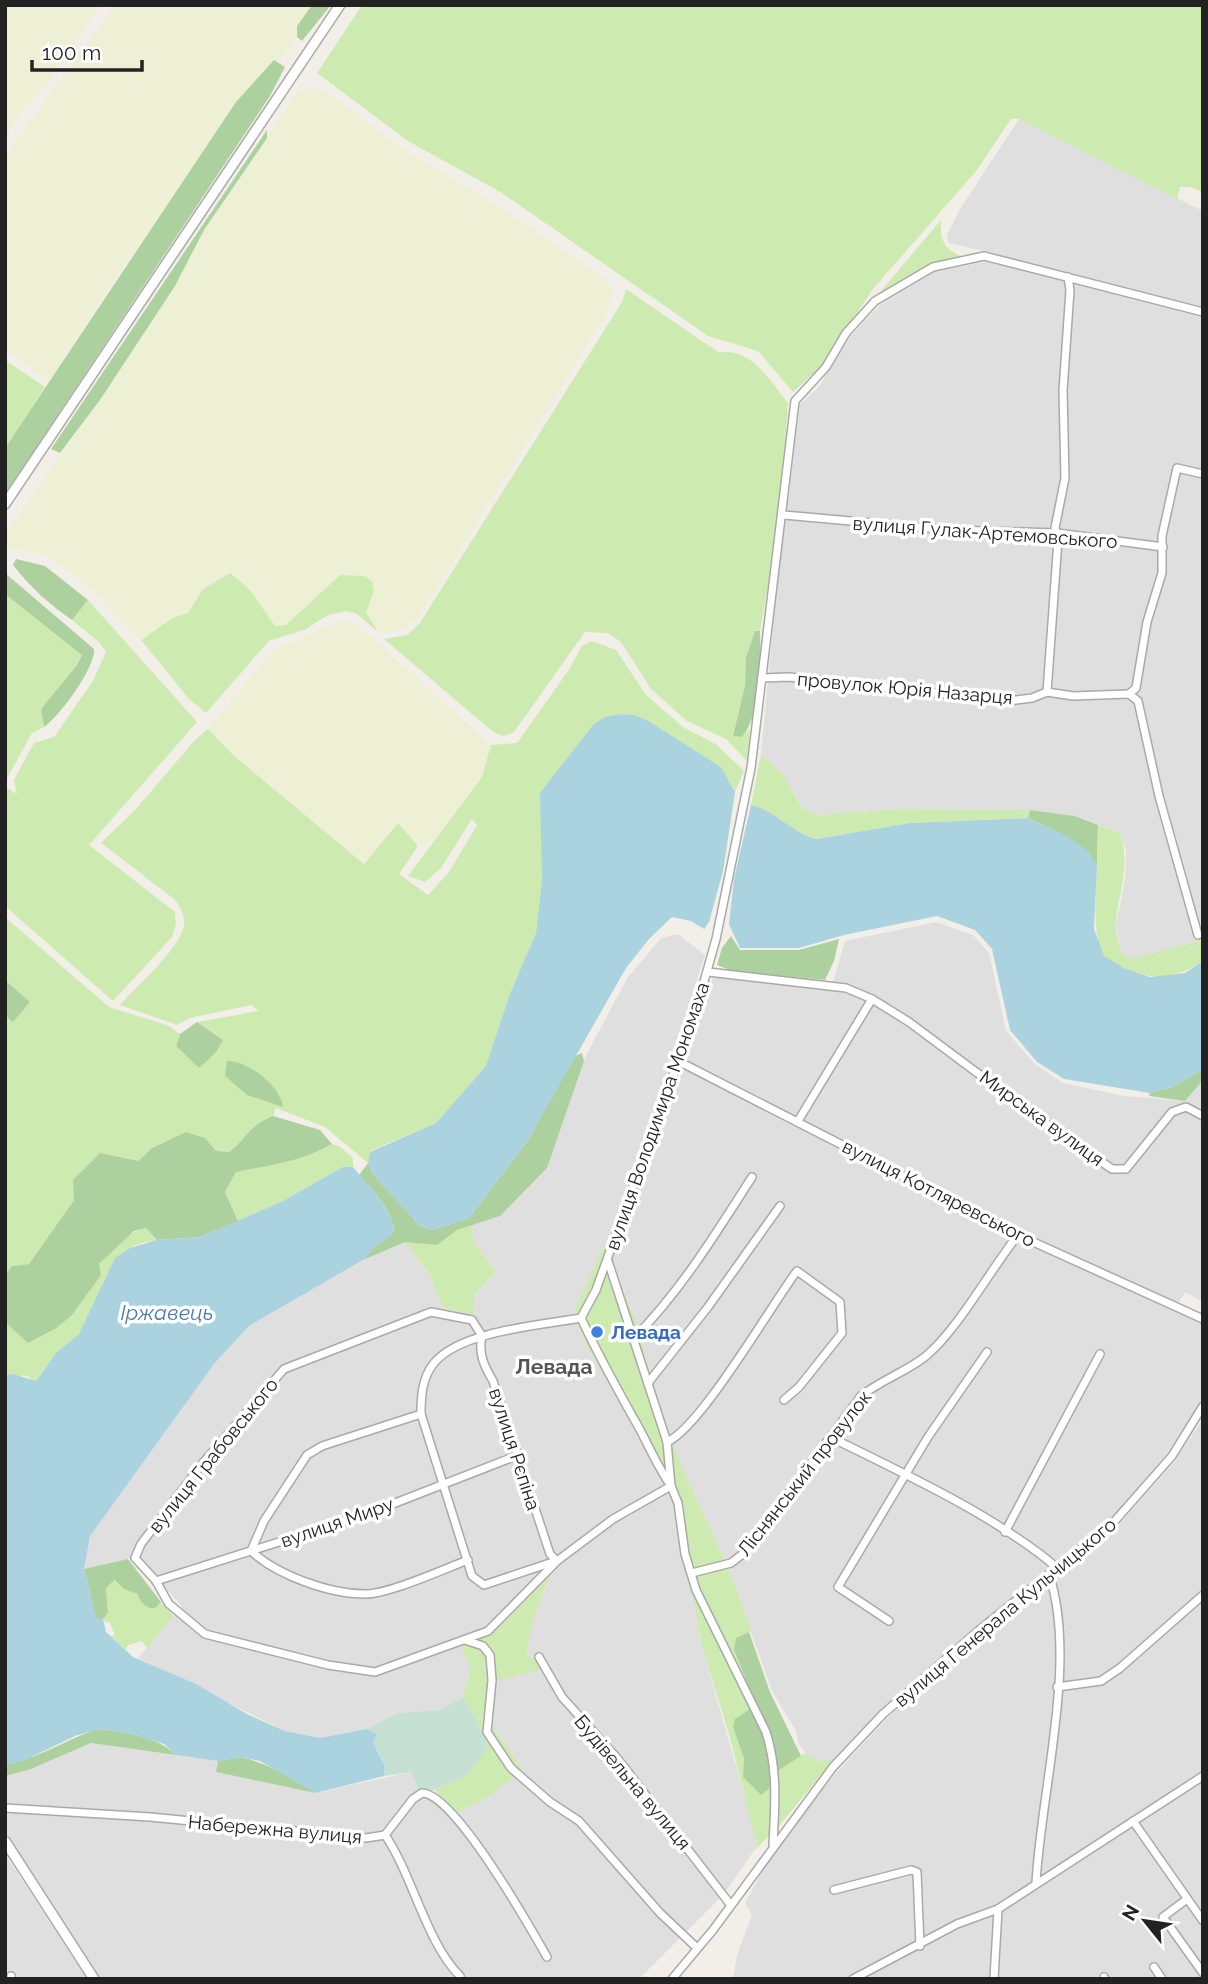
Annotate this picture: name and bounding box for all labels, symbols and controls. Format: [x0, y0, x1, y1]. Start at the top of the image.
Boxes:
scale bar [32, 28, 142, 72]
text: 100 m [42, 40, 101, 65]
street label: вулиця Гулак-Артемовського [852, 512, 1118, 552]
street label: провулок Юрія Назарця [796, 668, 1014, 708]
street label: вулиця Володимира Мономаха [601, 979, 713, 1253]
street label: Мирська вулиця [976, 1066, 1108, 1170]
street label: вулиця Котляревського [839, 1135, 1039, 1251]
water label: Іржавець [121, 1300, 213, 1325]
place label: Левада [611, 1321, 681, 1343]
marker: Левада [589, 1324, 605, 1340]
district label: Левада [515, 1354, 593, 1379]
street label: вулиця Грабовського [144, 1373, 282, 1537]
street label: вулиця Рєпіна [485, 1385, 545, 1513]
street label: Ліснянський провулок [733, 1386, 875, 1560]
street label: вулиця Миру [278, 1492, 396, 1552]
street label: вулиця Генерала Кульчицького [890, 1513, 1120, 1711]
street label: Будівельна вулиця [570, 1710, 696, 1854]
street label: Набережна вулиця [187, 1810, 363, 1848]
north arrow [1110, 1886, 1180, 1956]
text: N [1117, 1901, 1143, 1924]

